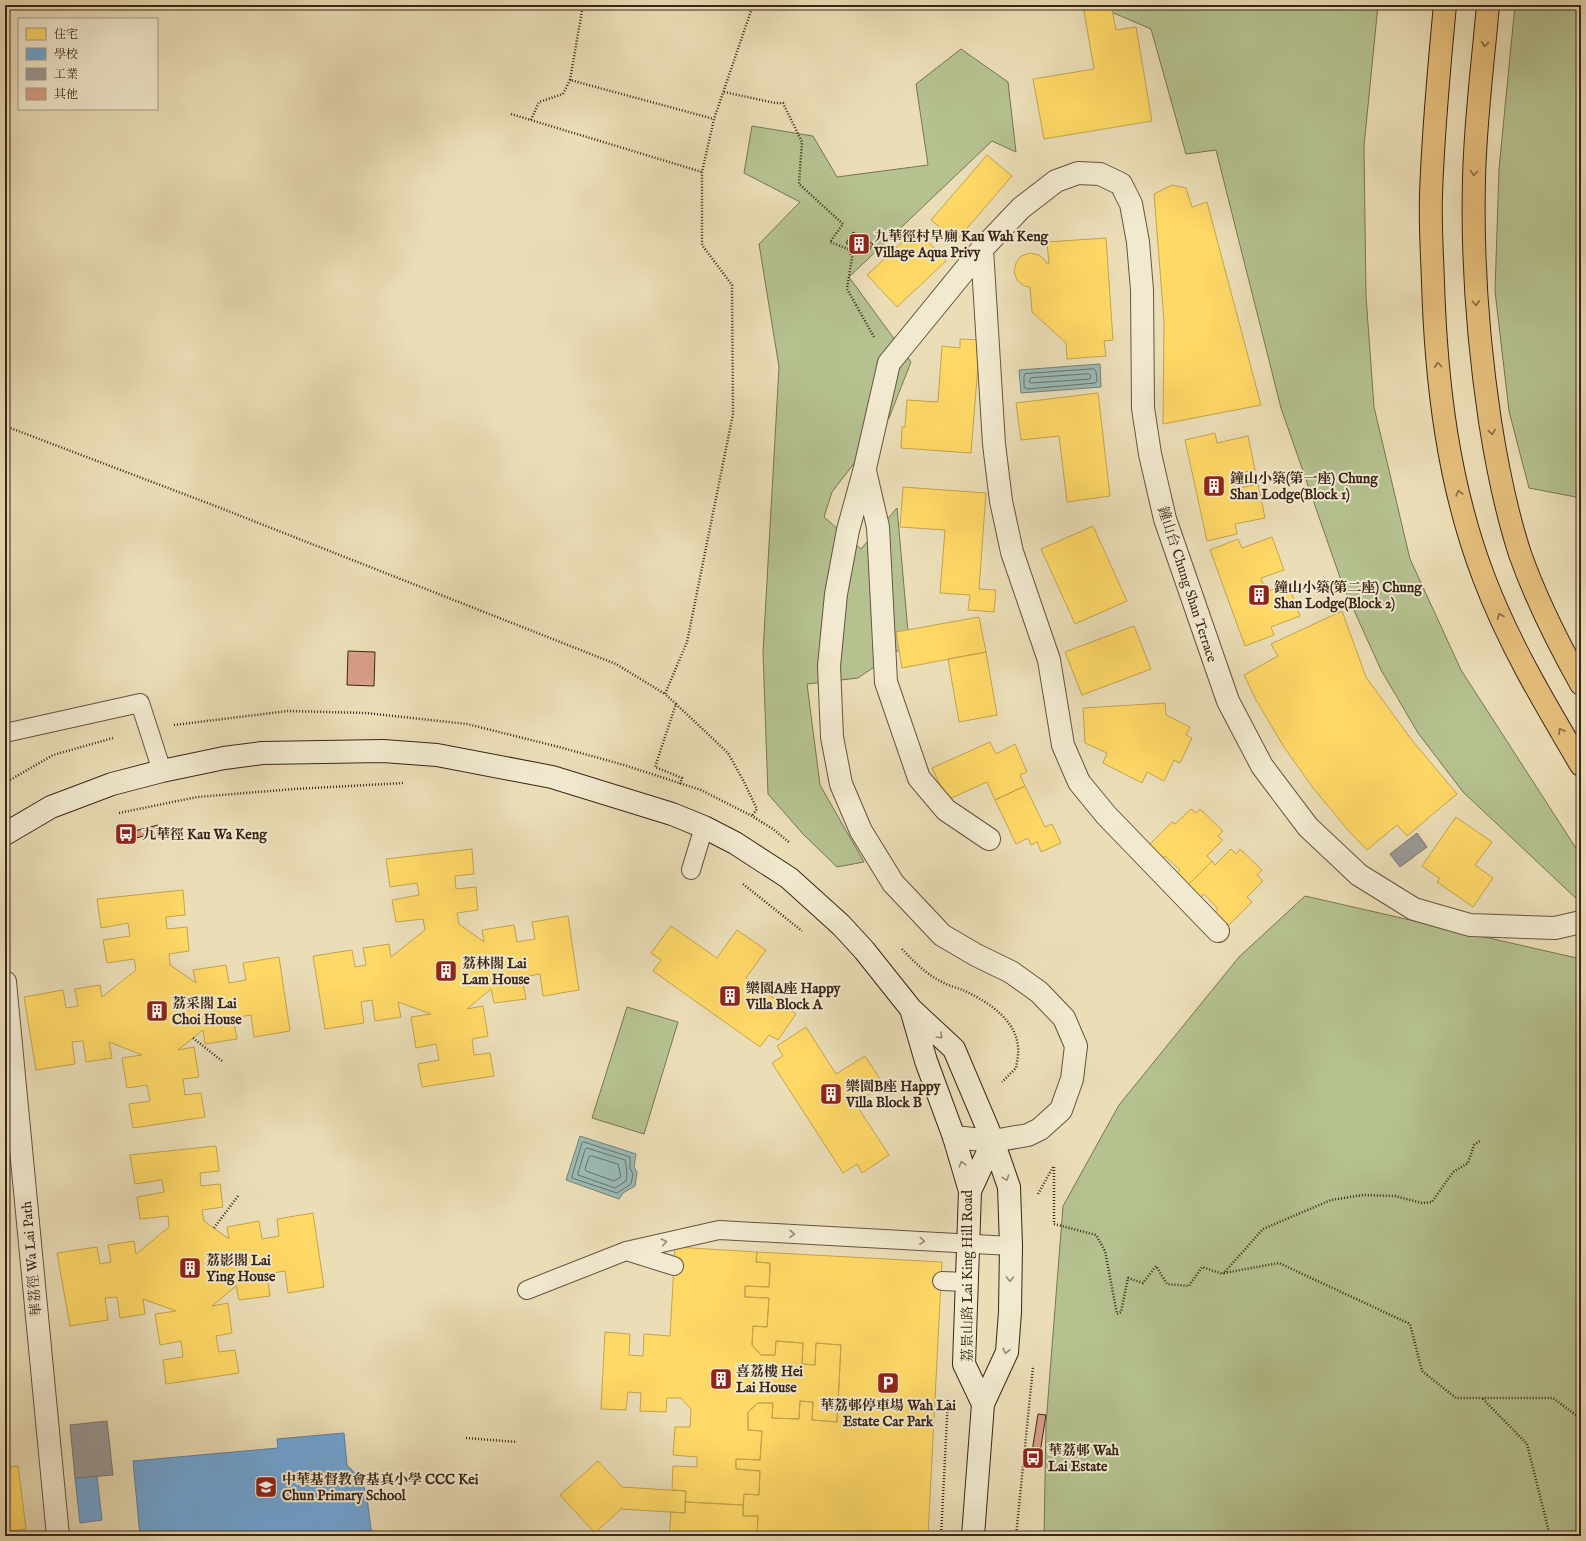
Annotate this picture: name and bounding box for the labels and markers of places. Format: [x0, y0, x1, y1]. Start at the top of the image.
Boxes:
place label: 九華徑村旱廁 Kau Wah Keng Village Aqua Privy [873, 228, 1050, 262]
building icon: 九華徑村旱廁 Kau Wah Keng Village Aqua Privy [846, 231, 872, 257]
place label: 鐘山小築(第一座) Chung Shan Lodge(Block 1) [1230, 470, 1379, 504]
building icon: 鐘山小築(第一座) Chung Shan Lodge(Block 1) [1201, 473, 1227, 499]
place label: 鐘山小築(第二座) Chung Shan Lodge(Block 2) [1274, 579, 1423, 613]
building icon: 鐘山小築(第二座) Chung Shan Lodge(Block 2) [1246, 582, 1272, 608]
bus stop icon: 九華徑 Kau Wa Keng [113, 821, 139, 847]
place label: 九華徑 Kau Wa Keng [142, 826, 268, 844]
place label: 荔林閣 Lai Lam House [462, 955, 530, 989]
building icon: 荔林閣 Lai Lam House [433, 958, 459, 984]
place label: 樂園A座 Happy Villa Block A [745, 980, 842, 1014]
building icon: 樂園A座 Happy Villa Block A [717, 983, 743, 1009]
place label: 荔采閣 Lai Choi House [172, 995, 242, 1029]
building icon: 荔采閣 Lai Choi House [144, 998, 170, 1024]
place label: 樂園B座 Happy Villa Block B [845, 1078, 941, 1112]
building icon: 樂園B座 Happy Villa Block B [818, 1081, 844, 1107]
place label: 荔影閣 Lai Ying House [206, 1252, 276, 1286]
building icon: 荔影閣 Lai Ying House [177, 1255, 203, 1281]
place label: 喜荔樓 Hei Lai House [736, 1363, 803, 1397]
building icon: 喜荔樓 Hei Lai House [708, 1366, 734, 1392]
parking icon: 華荔邨停車場 Wah Lai Estate Car Park [875, 1370, 901, 1396]
place label: 華荔邨停車場 Wah Lai Estate Car Park [820, 1397, 956, 1431]
place label: 華荔邨 Wah Lai Estate [1048, 1442, 1120, 1476]
bus stop icon: 華荔邨 Wah Lai Estate [1020, 1445, 1046, 1471]
place label: 中華基督教會基真小學 CCC Kei Chun Primary School [282, 1471, 479, 1505]
school or university icon: 中華基督教會基真小學 CCC Kei Chun Primary School [253, 1474, 279, 1500]

